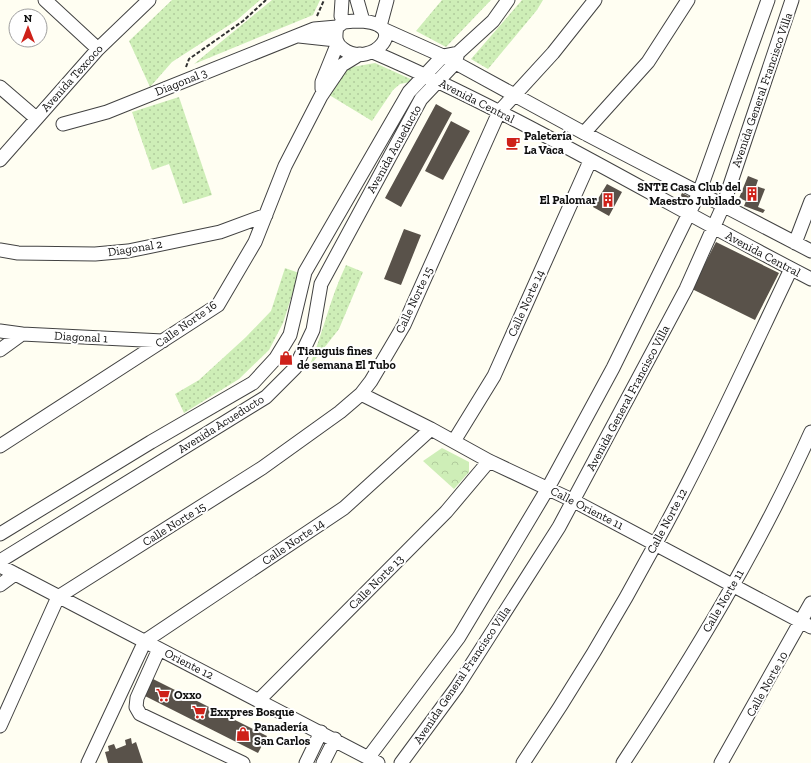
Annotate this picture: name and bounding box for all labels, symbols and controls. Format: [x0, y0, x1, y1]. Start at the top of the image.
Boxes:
north arrow [8, 8, 48, 48]
street label: Avenida General Francisco Villa [729, 10, 795, 169]
text: N [24, 12, 33, 25]
street label: Avenida Texcoco [38, 42, 106, 114]
street label: Diagonal 3 [153, 65, 209, 99]
street label: Avenida Central [437, 76, 517, 126]
street label: Avenida Acueducto [364, 102, 424, 196]
place label: Paletería La Vaca [524, 129, 572, 157]
cafe icon: Paletería La Vaca [505, 135, 521, 151]
place label: SNTE Casa Club del Maestro Jubilado [637, 180, 742, 208]
building icon: SNTE Casa Club del Maestro Jubilado [744, 186, 760, 202]
building icon: El Palomar [600, 192, 616, 208]
place label: El Palomar [539, 193, 598, 207]
street label: Avenida Central [723, 228, 803, 280]
street label: Diagonal 2 [107, 237, 163, 259]
street label: Calle Norte 15 [393, 265, 435, 335]
street label: Calle Norte 14 [505, 267, 547, 339]
street label: Calle Norte 16 [153, 298, 219, 350]
street label: Avenida General Francisco Villa [584, 323, 673, 473]
street label: Diagonal 1 [54, 329, 108, 345]
place label: Tianguis fines de semana El Tubo [297, 344, 396, 372]
shop icon: Tianguis fines de semana El Tubo [278, 350, 294, 366]
street label: Avenida Acueducto [175, 392, 267, 456]
street label: Calle Oriente 11 [548, 484, 626, 533]
street label: Calle Norte 12 [644, 486, 690, 556]
street label: Calle Norte 15 [140, 499, 208, 549]
street label: Calle Norte 14 [259, 516, 327, 568]
street label: Calle Norte 13 [346, 552, 406, 612]
street label: Calle Norte 11 [699, 567, 747, 635]
street label: Avenida General Francisco Villa [411, 603, 513, 746]
street label: Oriente 12 [162, 646, 216, 682]
street label: Calle Norte 10 [743, 649, 791, 719]
supermarket icon: Oxxo [155, 687, 171, 703]
place label: Oxxo [174, 688, 202, 702]
supermarket icon: Exxpres Bosque [191, 704, 207, 720]
place label: Exxpres Bosque [210, 705, 295, 719]
place label: Panadería San Carlos [254, 720, 311, 748]
shop icon: Panadería San Carlos [235, 726, 251, 742]

